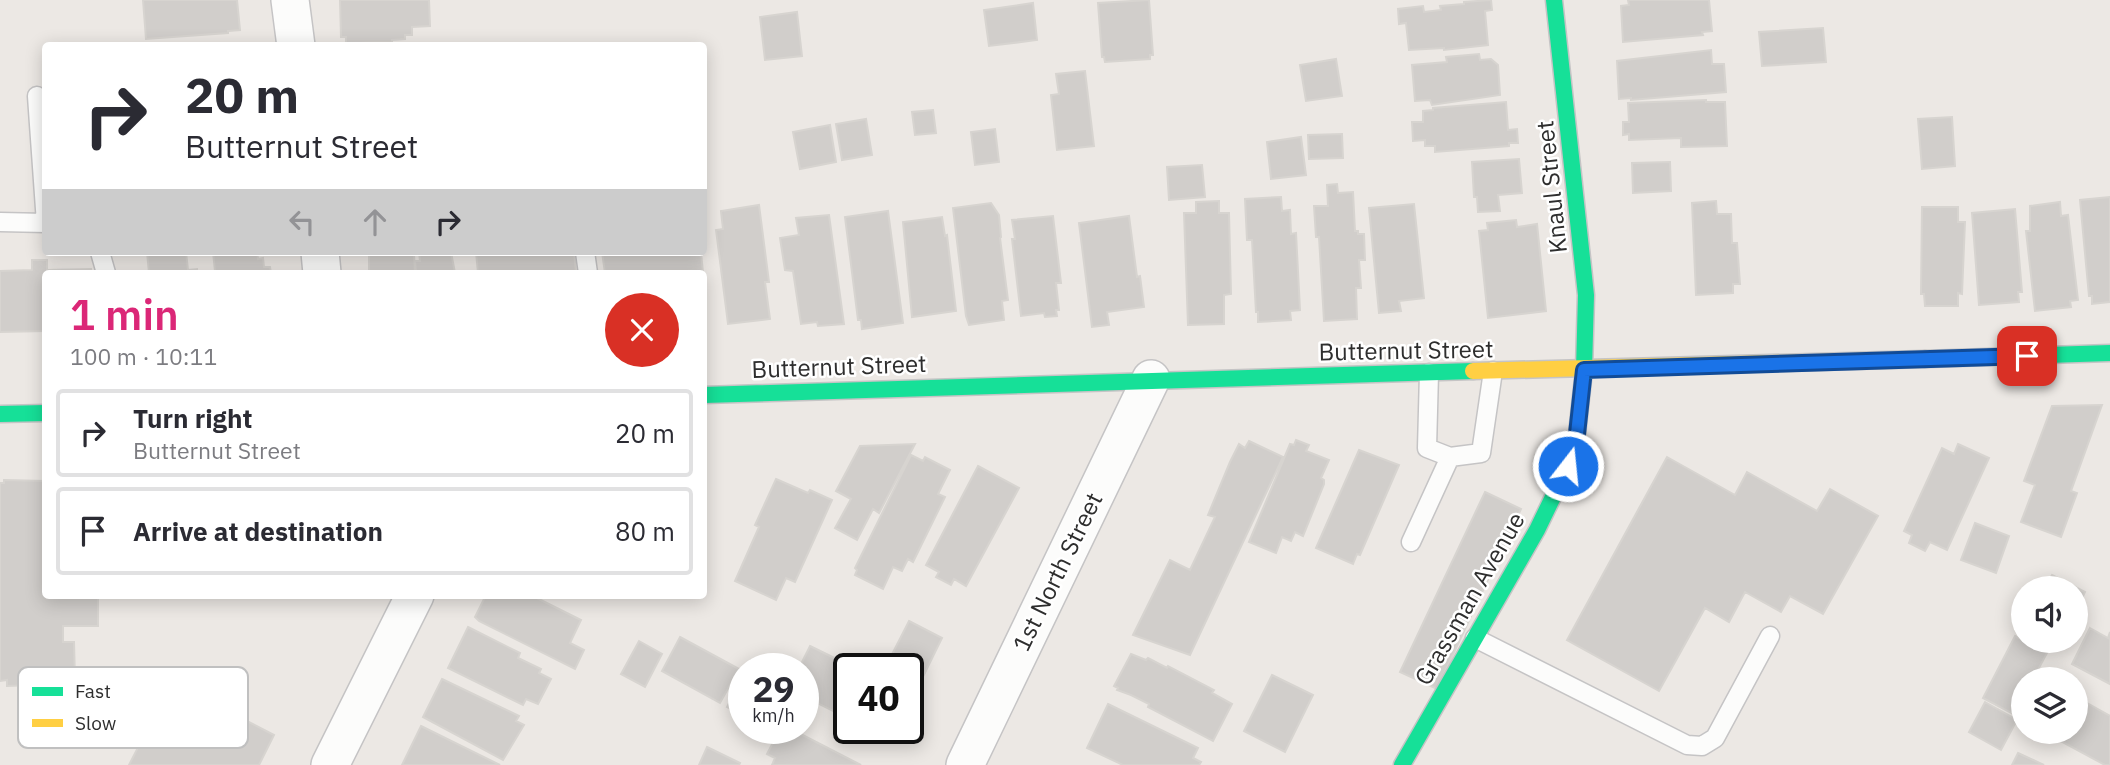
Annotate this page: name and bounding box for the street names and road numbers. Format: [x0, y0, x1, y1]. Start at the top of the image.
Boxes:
street label: Knaul Street [1528, 119, 1574, 255]
street label: Butternut Street [1318, 332, 1494, 368]
street label: Butternut Street [751, 347, 927, 385]
street label: 1st North Street [1005, 487, 1109, 656]
street label: Grassman Avenue [1407, 506, 1532, 691]

